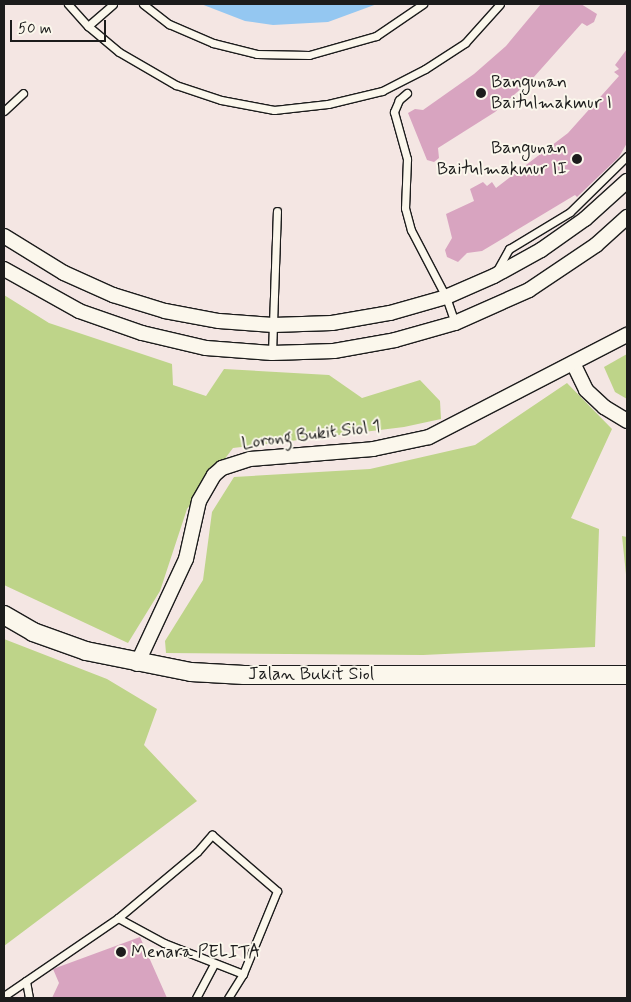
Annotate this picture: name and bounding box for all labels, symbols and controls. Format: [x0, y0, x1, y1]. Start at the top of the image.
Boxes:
scale bar [12, 10, 109, 42]
text: 50 m [18, 19, 52, 39]
place label: Bangunan Baitulmakmur I [491, 72, 616, 115]
marker: Bangunan Baitulmakmur I [475, 87, 487, 99]
place label: Bangunan Baitulmakmur II [432, 138, 567, 180]
marker: Bangunan Baitulmakmur II [571, 153, 583, 165]
street label: Lorong Bukit Siol 1 [240, 416, 382, 454]
street label: Jalan Bukit Siol [249, 663, 373, 685]
place label: Menara PELITA [131, 941, 260, 963]
marker: Menara PELITA [115, 946, 127, 958]

